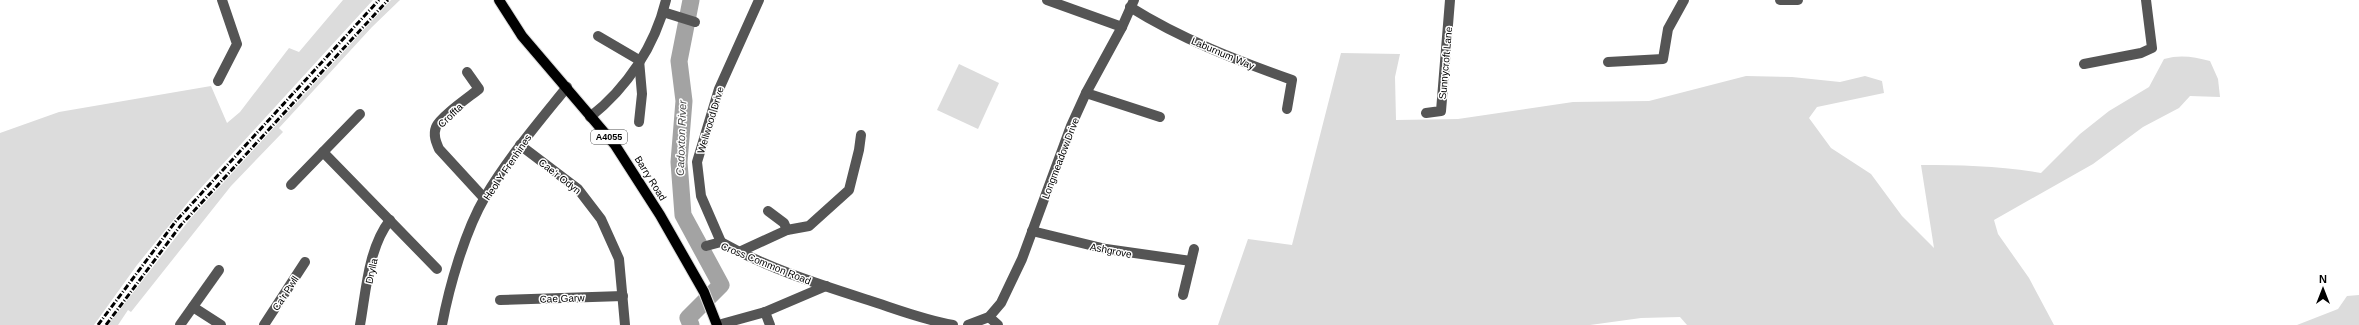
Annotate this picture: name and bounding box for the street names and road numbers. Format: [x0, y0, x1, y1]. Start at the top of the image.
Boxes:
street label: Sunnycroft Lane [1437, 26, 1454, 100]
street label: Laburnum Way [1190, 35, 1256, 72]
street label: Wellwood Drive [695, 85, 726, 155]
street label: Croffta [436, 101, 465, 130]
street label: Longmeadow Drive [1040, 116, 1081, 200]
road number: A4055 [591, 130, 627, 144]
street label: Heol Y Frenhines [481, 132, 533, 202]
street label: Barry Road [633, 154, 669, 203]
street label: Cae'r Odyn [537, 157, 583, 196]
street label: Cross Common Road [719, 240, 812, 287]
street label: Ashgrove [1089, 241, 1133, 260]
street label: Drylla [363, 257, 380, 285]
street label: Ca'r Pwll [270, 274, 301, 313]
street label: Cae Garw [539, 292, 585, 305]

